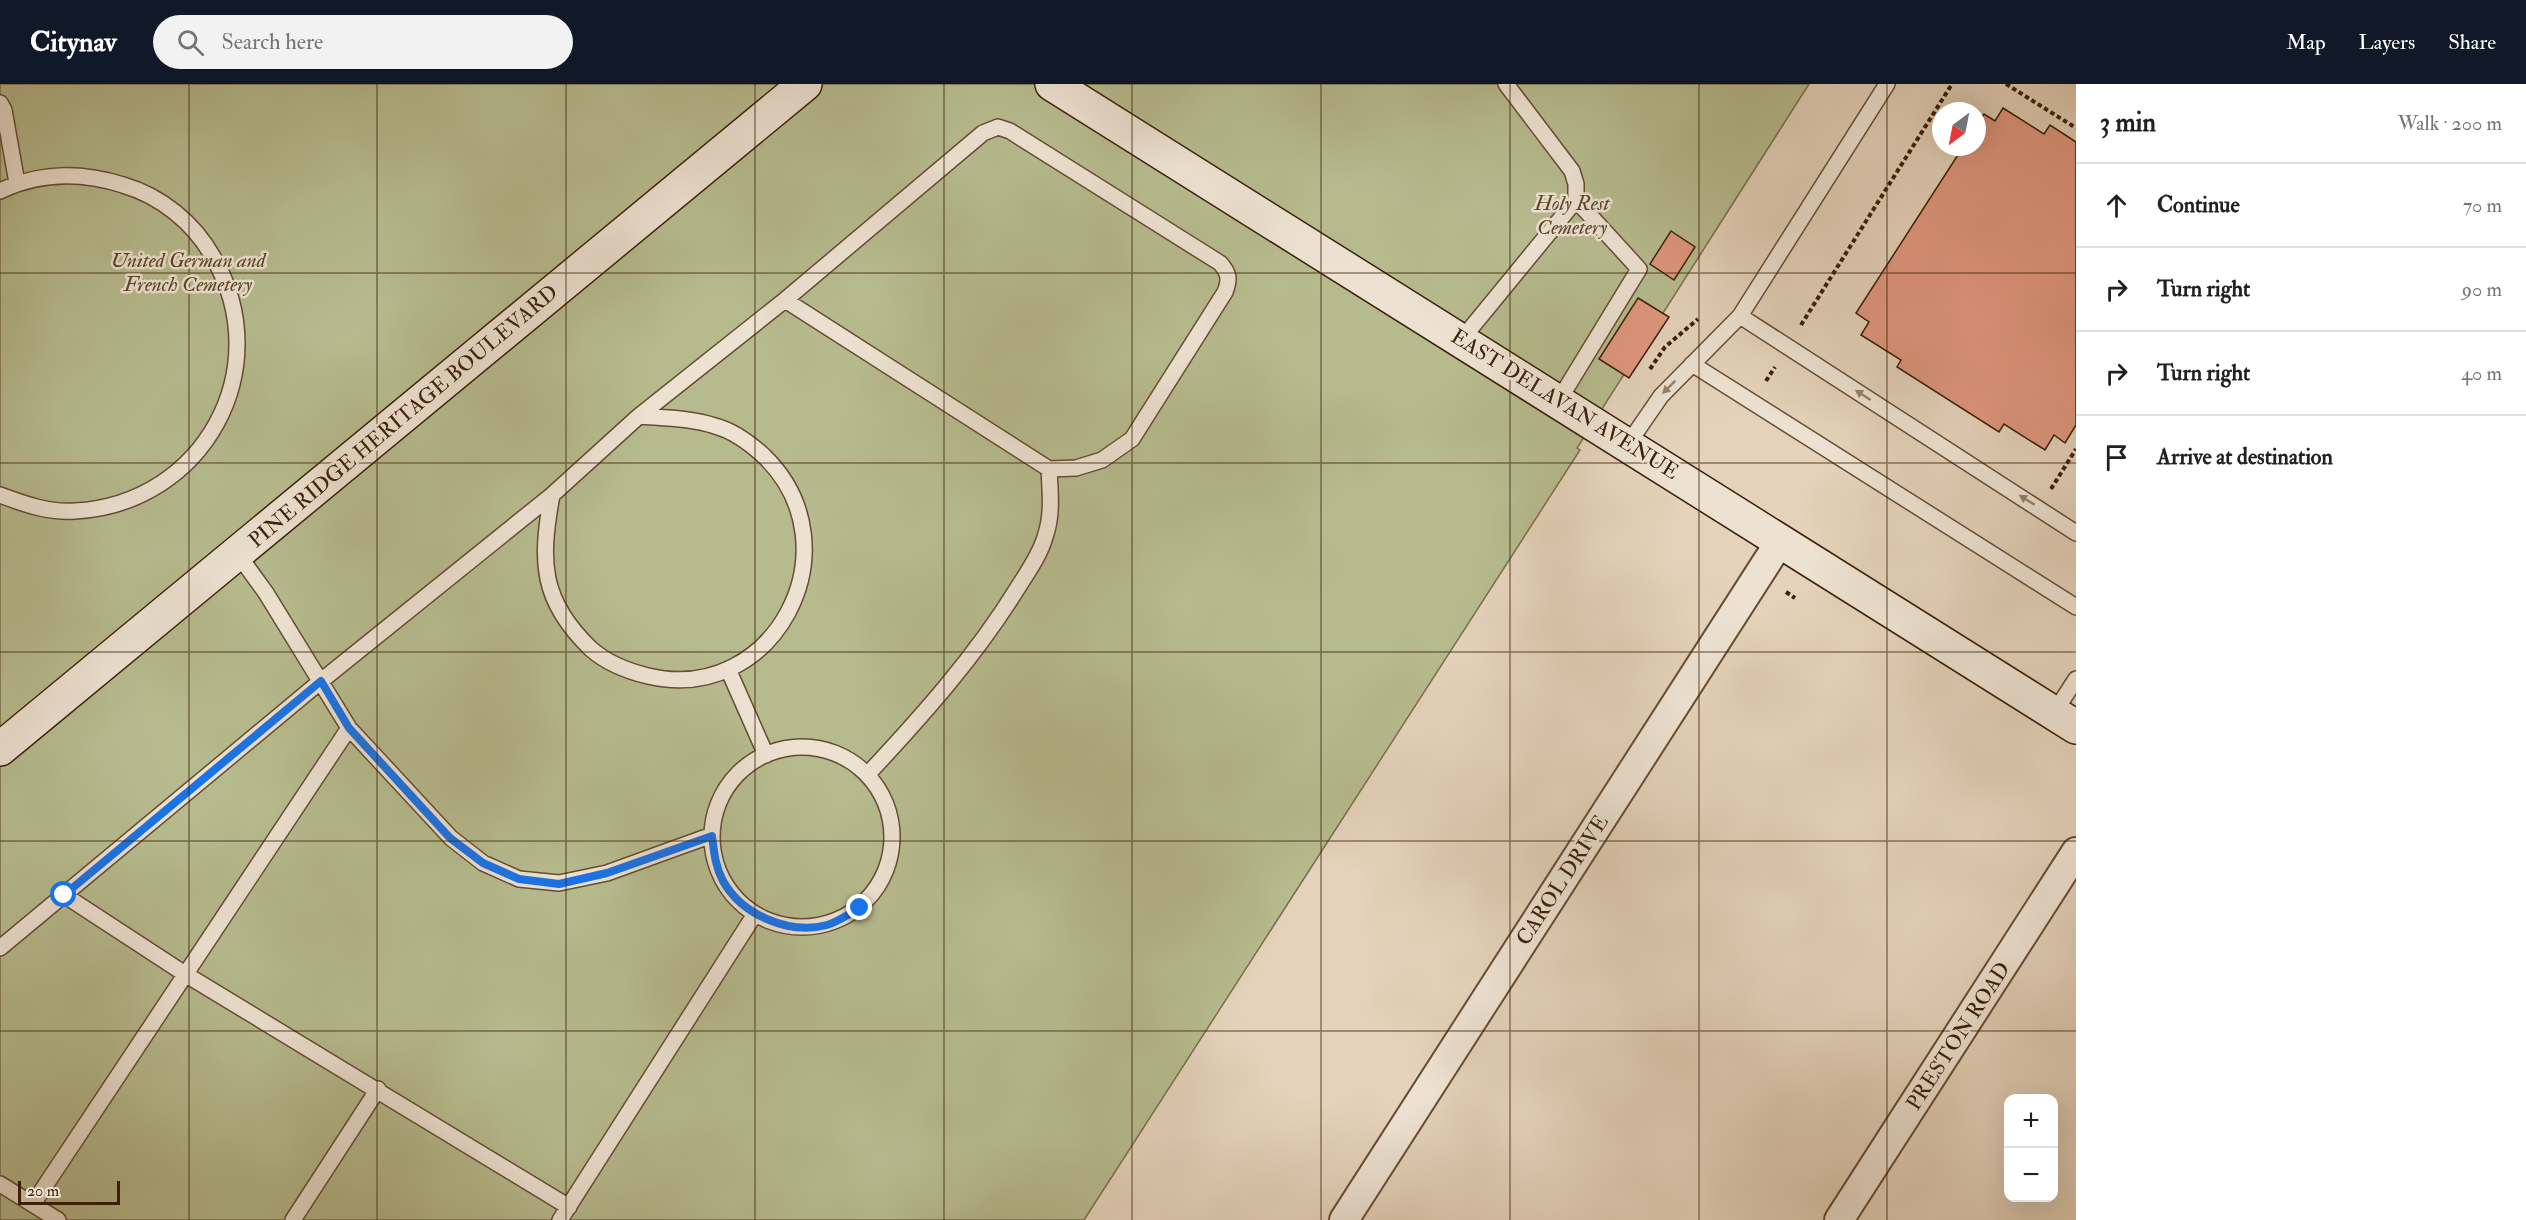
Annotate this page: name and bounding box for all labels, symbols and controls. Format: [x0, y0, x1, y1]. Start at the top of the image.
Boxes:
search box [153, 15, 573, 69]
text: Citynav [30, 25, 117, 60]
icon: search [174, 26, 207, 59]
text: Search here [222, 28, 323, 56]
text: Map [2286, 29, 2326, 56]
text: Layers [2359, 29, 2415, 56]
text: Share [2448, 29, 2496, 56]
north arrow [1932, 102, 1986, 156]
text: 3 min [2100, 107, 2156, 139]
text: Walk · 200 m [2398, 111, 2502, 136]
icon: ahead [2100, 189, 2133, 222]
park label: Holy Rest Cemetery [1533, 190, 1611, 241]
text: Continue [2157, 191, 2240, 219]
text: 70 m [2463, 193, 2502, 218]
park label: United German and French Cemetery [110, 247, 267, 298]
icon: right [2100, 273, 2133, 306]
text: Turn right [2157, 275, 2250, 303]
text: 90 m [2462, 277, 2502, 302]
street label: PINE RIDGE HERITAGE BOULEVARD [243, 279, 564, 554]
street label: EAST DELAVAN AVENUE [1446, 323, 1684, 486]
icon: right [2100, 357, 2133, 390]
text: Turn right [2157, 359, 2250, 387]
text: 40 m [2461, 361, 2502, 386]
one-way arrow [1662, 380, 1676, 395]
one-way arrow [1855, 390, 1871, 401]
icon: arrive [2100, 441, 2133, 474]
text: Arrive at destination [2157, 443, 2333, 471]
one-way arrow [2019, 495, 2035, 506]
street label: CAROL DRIVE [1510, 810, 1615, 951]
route start [50, 881, 76, 907]
route end [846, 894, 872, 920]
street label: PRESTON ROAD [1900, 957, 2016, 1116]
map controls [2004, 1094, 2058, 1202]
button: + [2004, 1094, 2058, 1148]
button: − [2004, 1148, 2058, 1202]
scale bar [18, 1178, 120, 1206]
text: 20 m [27, 1181, 59, 1201]

